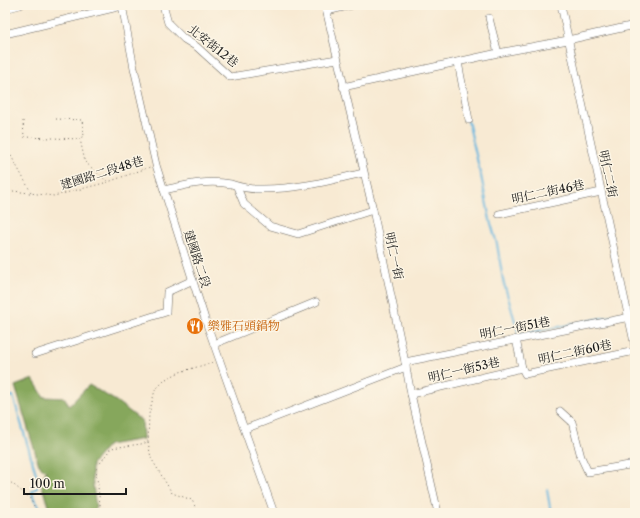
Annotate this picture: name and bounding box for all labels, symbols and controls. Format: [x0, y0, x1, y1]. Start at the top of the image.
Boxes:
street label: 北安街12巷 [185, 21, 242, 70]
street label: 明仁二街 [596, 149, 621, 200]
street label: 建國路二段48巷 [59, 153, 145, 192]
street label: 明仁二街46巷 [510, 176, 586, 207]
street label: 建國路二段 [181, 228, 214, 290]
street label: 明仁一街 [382, 231, 407, 282]
street label: 明仁一街51巷 [478, 313, 551, 342]
restaurant icon: 樂雅石頭鍋物 [185, 316, 205, 336]
place label: 樂雅石頭鍋物 [208, 318, 280, 333]
street label: 明仁二街60巷 [537, 336, 613, 367]
street label: 明仁一街53巷 [427, 354, 501, 385]
scale bar [24, 470, 126, 496]
text: 100 m [30, 476, 65, 491]

